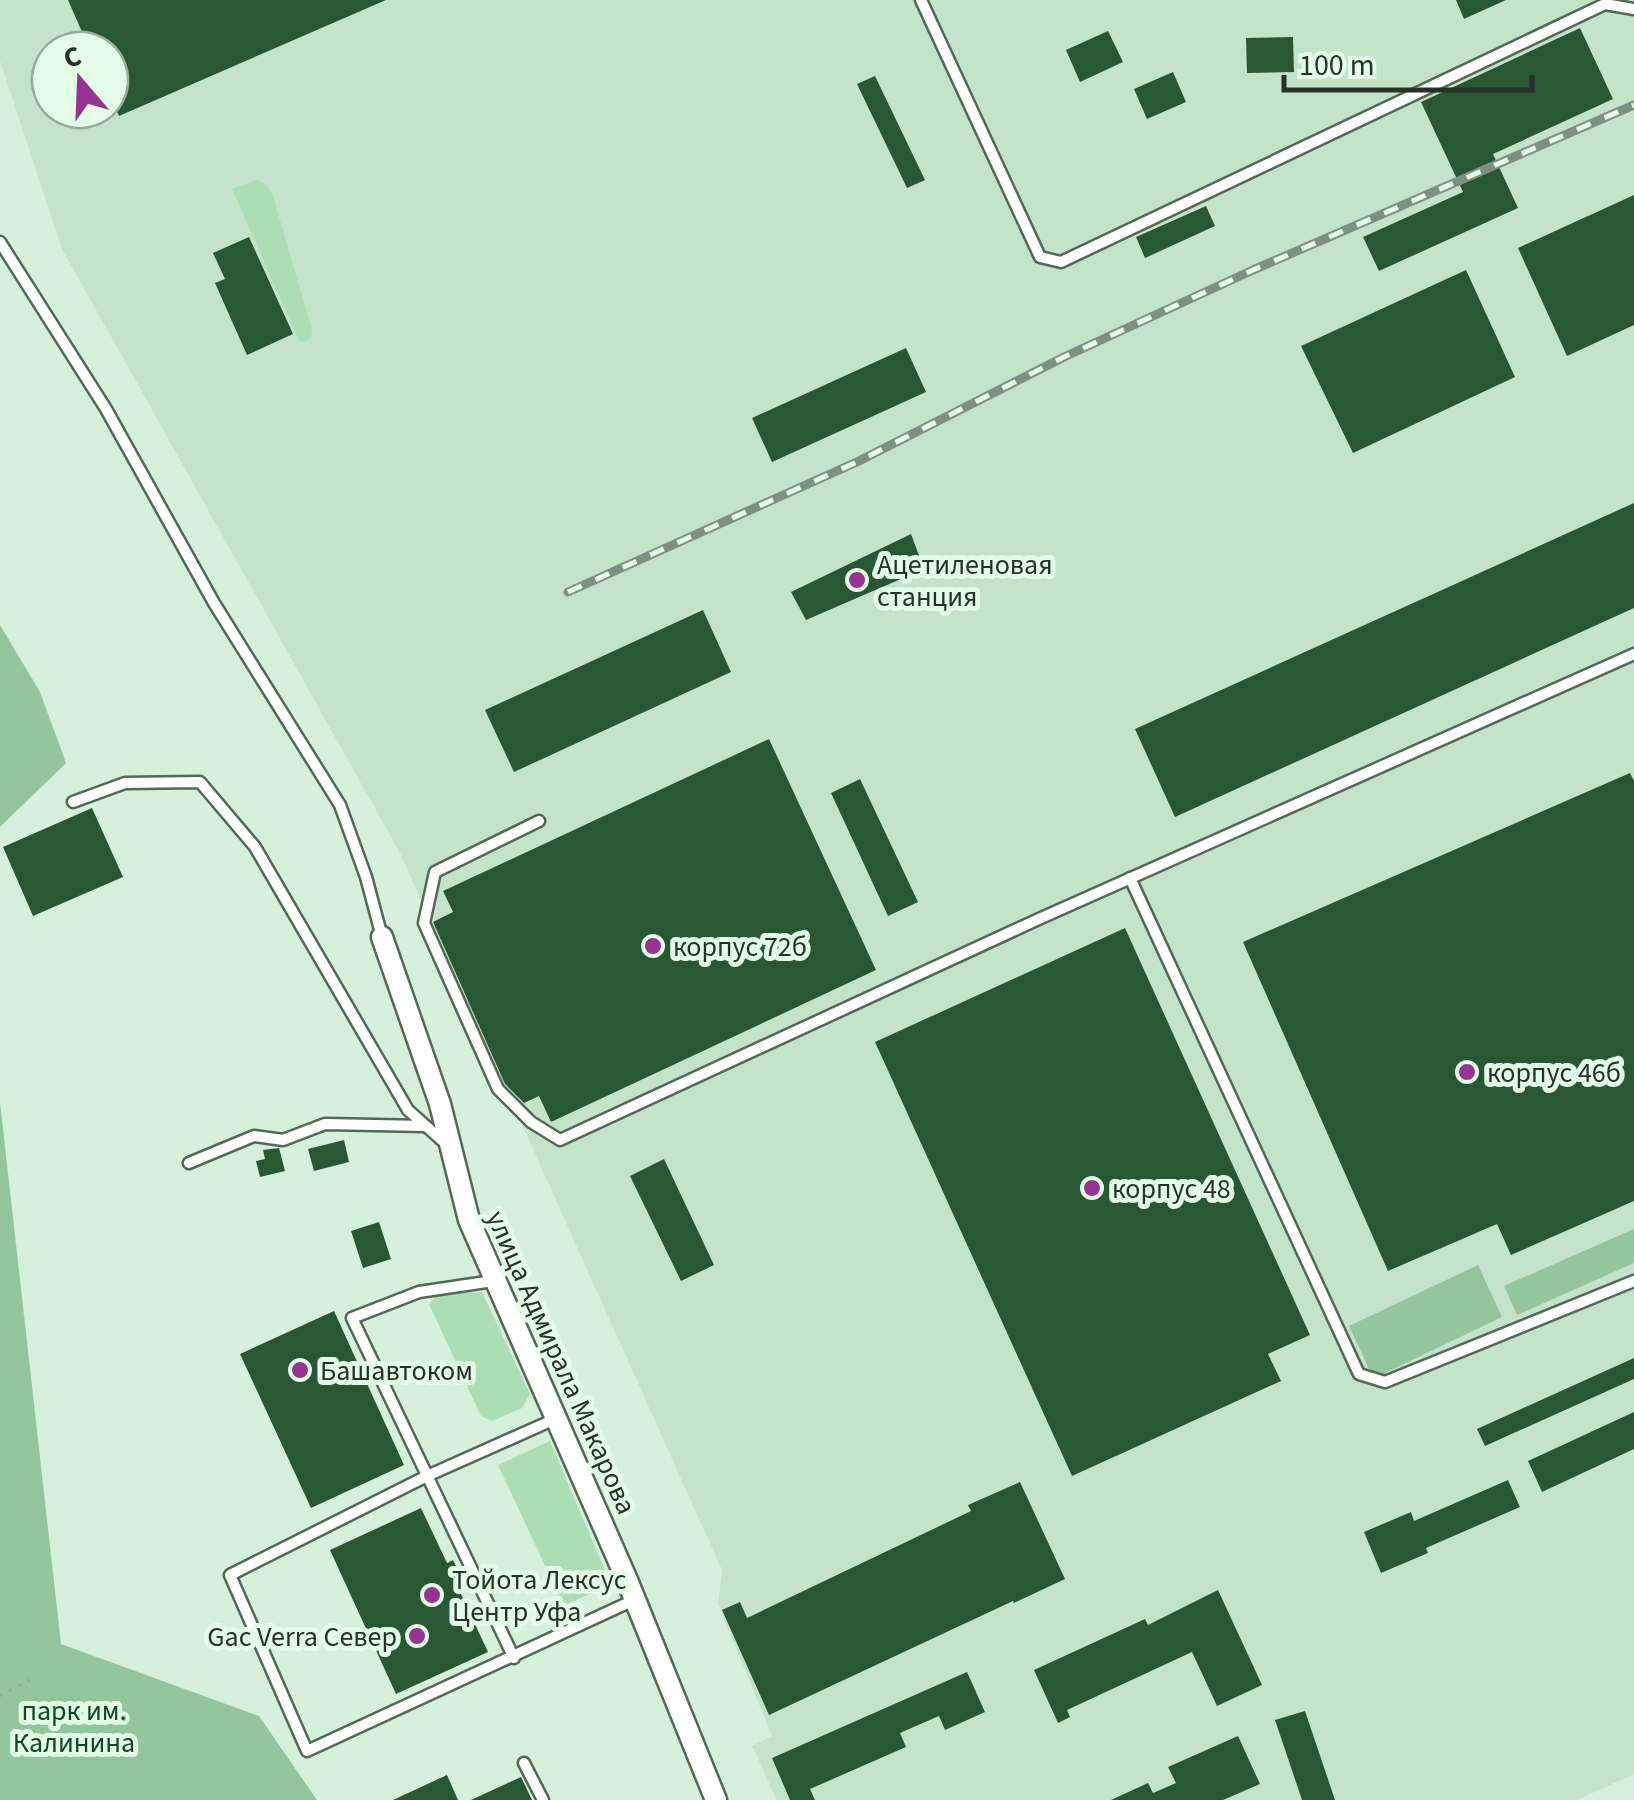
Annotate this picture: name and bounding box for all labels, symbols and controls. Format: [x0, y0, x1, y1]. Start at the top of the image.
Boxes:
north arrow [30, 30, 130, 130]
scale bar [1284, 30, 1532, 92]
text: С [58, 36, 86, 79]
text: 100 m [1299, 44, 1375, 87]
place label: Ацетиленовая станция [877, 545, 1053, 617]
marker: Ацетиленовая станция [846, 569, 868, 591]
place label: корпус 72б [673, 927, 807, 967]
marker: корпус 72б [642, 935, 664, 957]
place label: корпус 46б [1487, 1053, 1621, 1093]
marker: корпус 46б [1456, 1061, 1478, 1083]
place label: корпус 48 [1112, 1169, 1231, 1209]
marker: корпус 48 [1081, 1177, 1103, 1199]
street label: улица Адмирала Макарова [476, 1204, 646, 1521]
place label: Башавтоком [320, 1351, 473, 1391]
marker: Башавтоком [289, 1359, 311, 1381]
place label: Тойота Лексус Центр Уфа [452, 1560, 627, 1632]
marker: Тойота Лексус Центр Уфа [421, 1584, 443, 1606]
place label: Gac Verra Север [207, 1617, 397, 1657]
marker: Gac Verra Север [406, 1625, 428, 1647]
park label: парк им. Калинина [13, 1691, 135, 1763]

